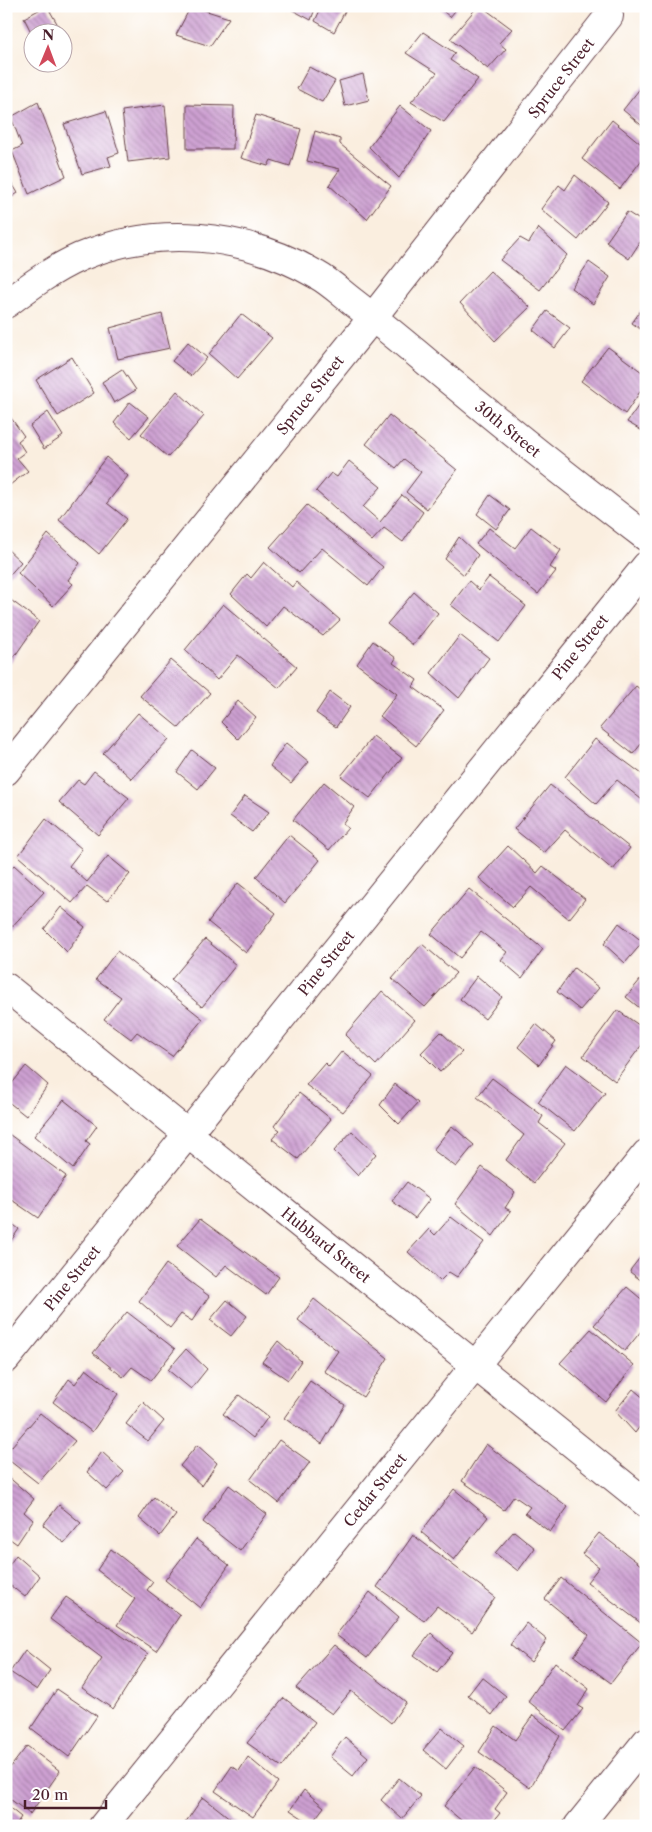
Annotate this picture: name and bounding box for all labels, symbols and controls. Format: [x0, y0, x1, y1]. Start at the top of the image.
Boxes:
north arrow [22, 22, 72, 72]
text: N [42, 26, 54, 44]
street label: Spruce Street [524, 34, 599, 122]
street label: Spruce Street [272, 351, 348, 438]
street label: 30th Street [471, 397, 545, 462]
street label: Pine Street [548, 610, 613, 684]
street label: Pine Street [294, 926, 359, 1000]
street label: Hubbard Street [277, 1203, 375, 1287]
street label: Pine Street [40, 1241, 105, 1315]
street label: Cedar Street [339, 1449, 411, 1531]
scale bar [25, 1777, 106, 1809]
text: 20 m [32, 1785, 68, 1804]

